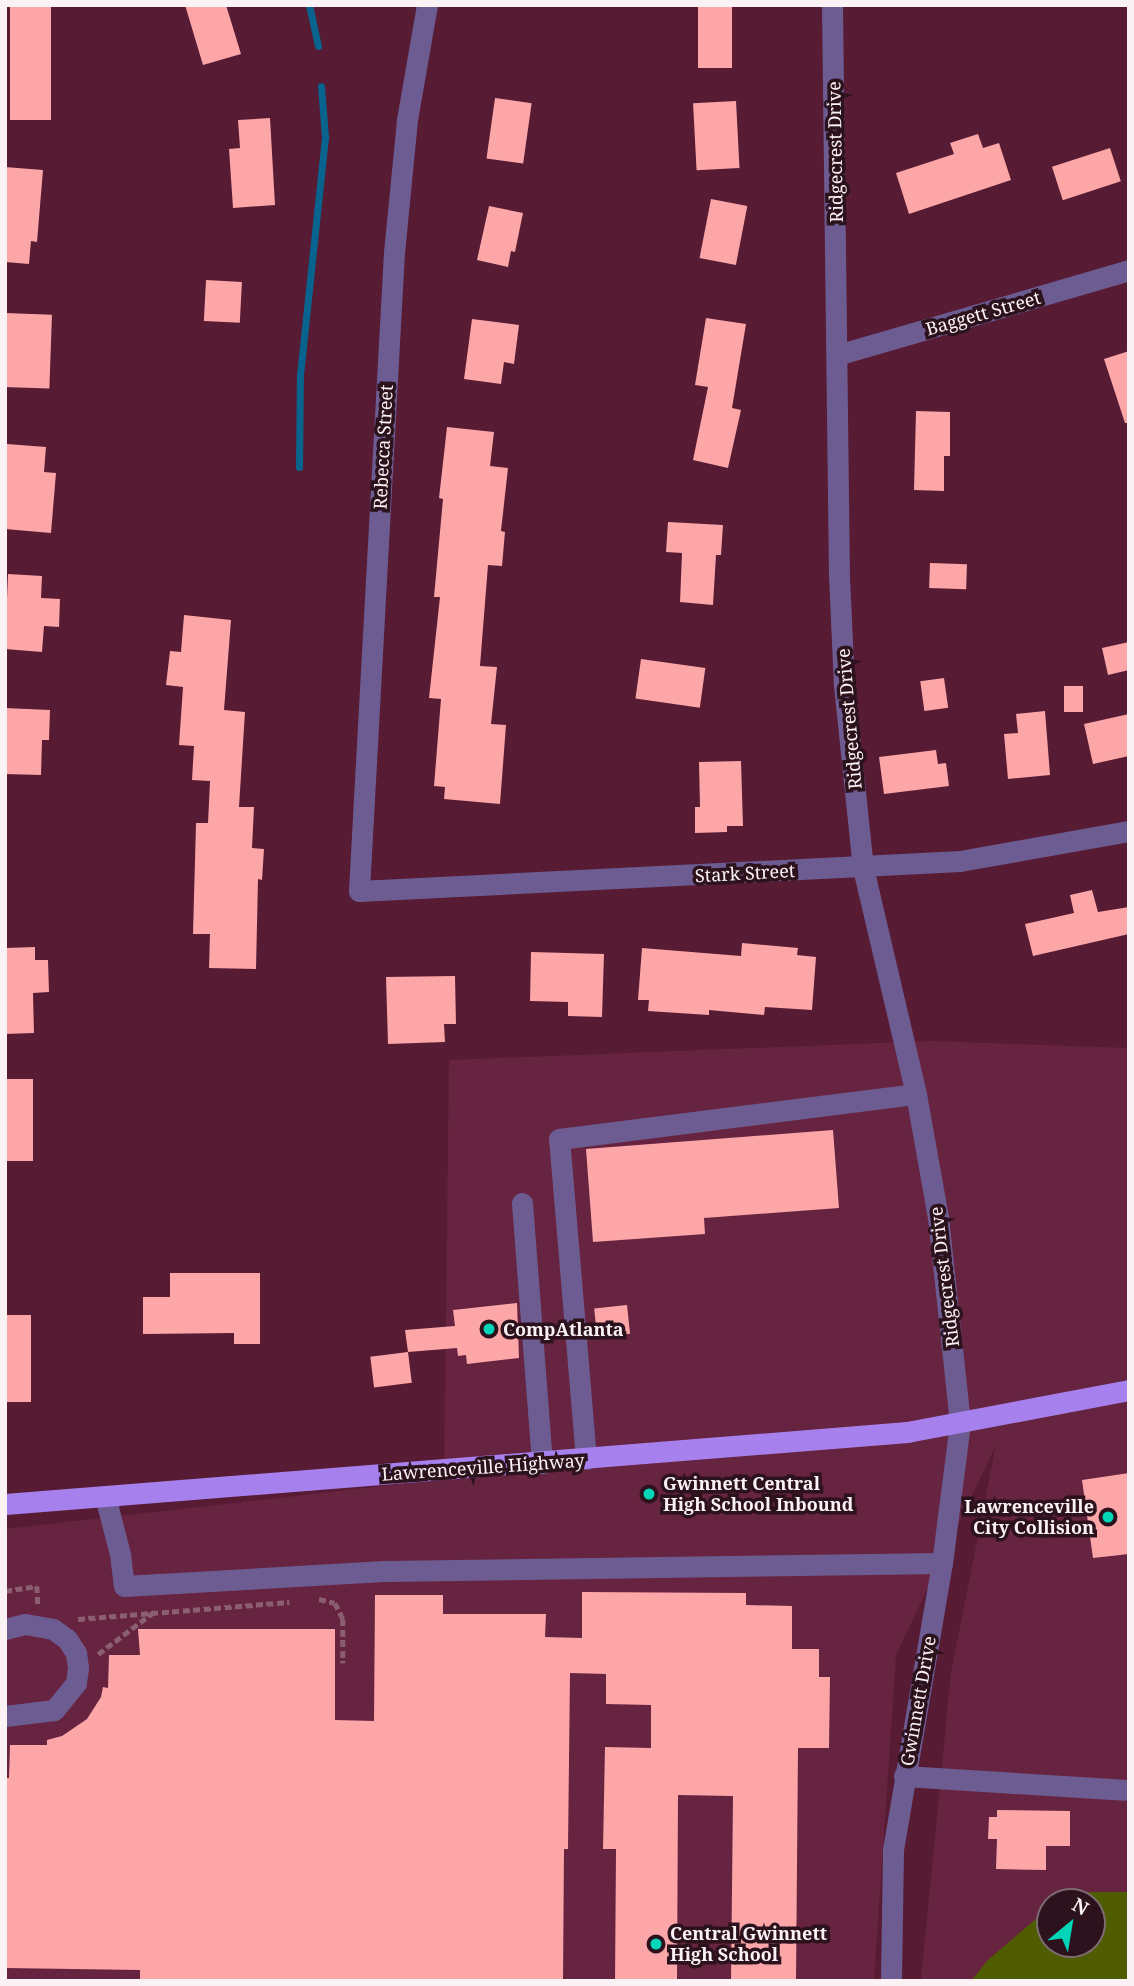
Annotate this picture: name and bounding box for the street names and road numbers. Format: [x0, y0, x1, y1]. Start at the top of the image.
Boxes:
street label: Ridgecrest Drive [823, 81, 847, 223]
street label: Baggett Street [923, 286, 1043, 340]
street label: Rebecca Street [369, 384, 397, 510]
street label: Ridgecrest Drive [832, 648, 866, 790]
street label: Stark Street [694, 860, 796, 886]
street label: Ridgecrest Drive [925, 1206, 963, 1348]
street label: Lawrenceville Highway [381, 1449, 585, 1485]
street label: Gwinnett Drive [896, 1634, 940, 1768]

